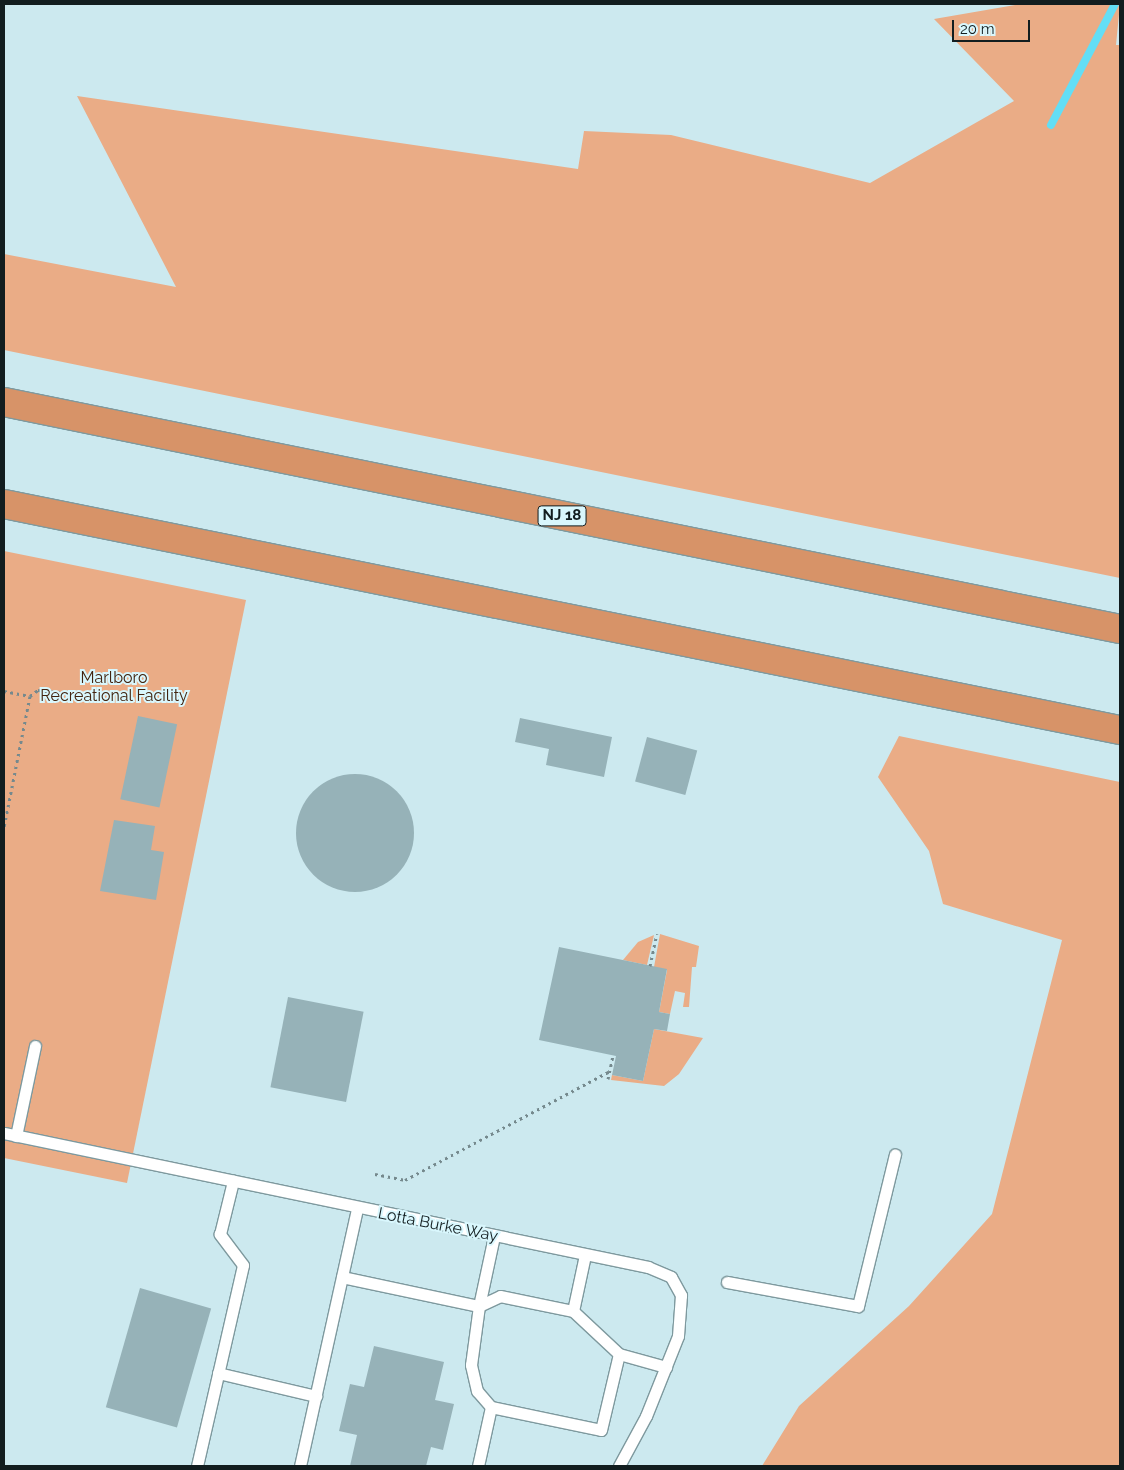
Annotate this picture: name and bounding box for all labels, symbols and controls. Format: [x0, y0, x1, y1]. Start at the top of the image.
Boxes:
scale bar [954, 10, 1032, 42]
text: 20 m [960, 20, 995, 38]
road number: NJ 18 [537, 504, 587, 528]
park label: Marlboro Recreational Facility [40, 668, 188, 706]
street label: Lotta Burke Way [376, 1204, 500, 1246]

